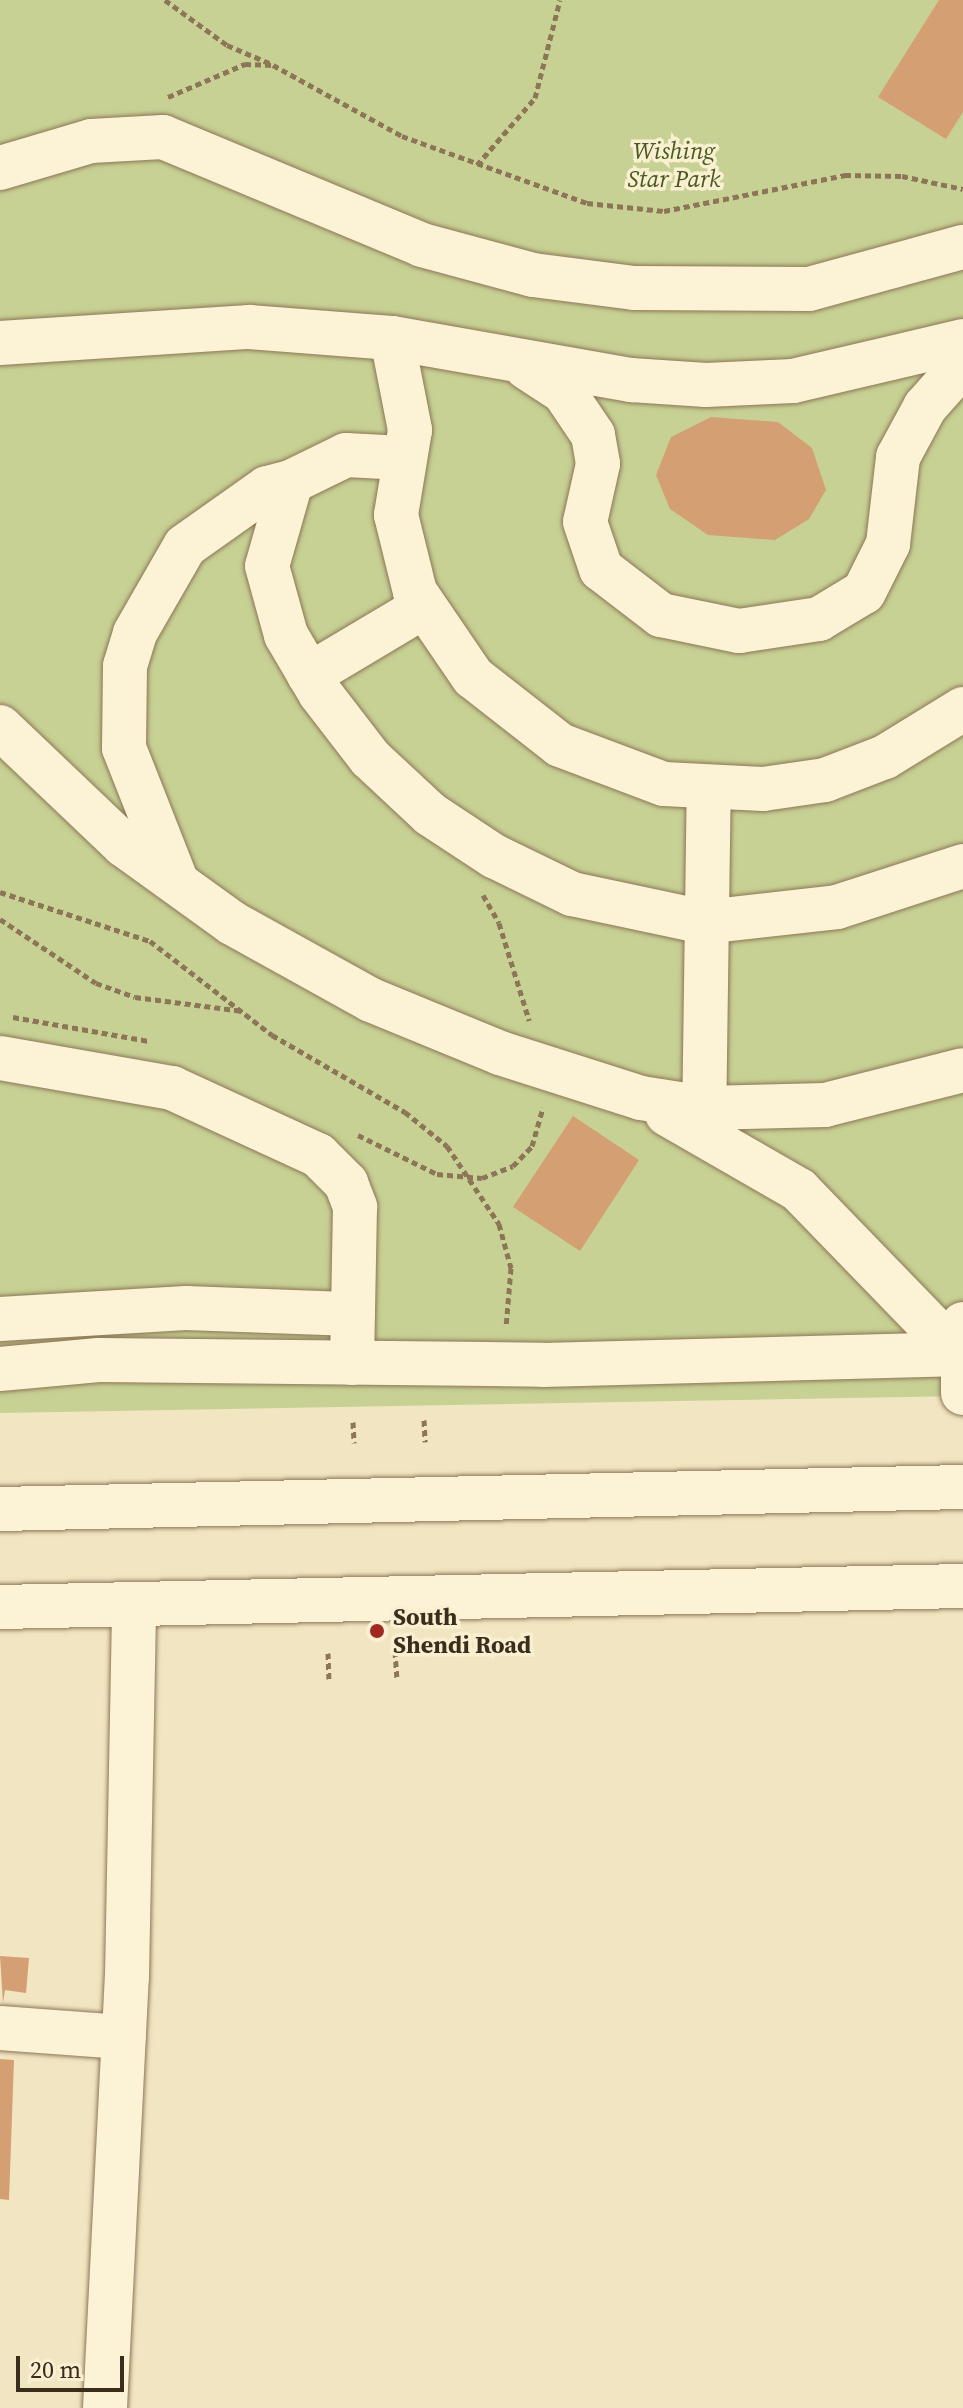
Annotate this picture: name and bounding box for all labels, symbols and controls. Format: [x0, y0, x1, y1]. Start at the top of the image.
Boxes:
park label: Wishing Star Park [628, 137, 720, 193]
place label: South Shendi Road [393, 1603, 531, 1659]
marker: South Shendi Road [368, 1622, 386, 1640]
scale bar [20, 2340, 128, 2390]
text: 20 m [30, 2353, 81, 2386]

